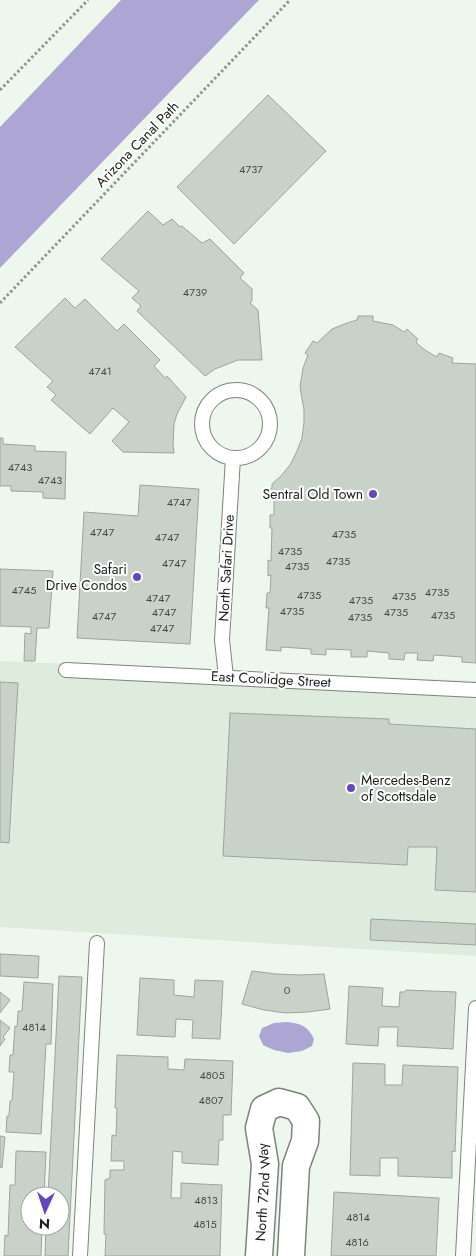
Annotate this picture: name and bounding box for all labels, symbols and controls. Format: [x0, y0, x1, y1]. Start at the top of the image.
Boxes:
street label: Arizona Canal Path [91, 97, 183, 191]
house number: 4737 [239, 161, 263, 177]
house number: 4739 [183, 284, 207, 300]
house number: 4741 [88, 363, 112, 379]
house number: 4743 [8, 459, 32, 475]
house number: 4743 [38, 472, 62, 488]
place label: Sentral Old Town [263, 484, 363, 504]
marker: Sentral Old Town [367, 488, 379, 500]
house number: 4747 [167, 494, 191, 510]
street label: North Safari Drive [213, 514, 239, 622]
house number: 4747 [90, 524, 114, 540]
house number: 4735 [332, 526, 356, 542]
house number: 4747 [155, 529, 179, 545]
house number: 4735 [278, 543, 302, 559]
house number: 4735 [326, 553, 350, 569]
house number: 4747 [162, 555, 186, 571]
house number: 4735 [285, 558, 309, 574]
place label: Safari Drive Condos [46, 559, 127, 595]
marker: Safari Drive Condos [131, 571, 143, 583]
house number: 4745 [12, 582, 36, 598]
house number: 4735 [425, 584, 449, 600]
house number: 4735 [297, 587, 321, 603]
house number: 4735 [392, 588, 416, 604]
house number: 4747 [146, 590, 170, 606]
house number: 4735 [349, 592, 373, 608]
house number: 4735 [280, 603, 304, 619]
house number: 4747 [152, 604, 176, 620]
house number: 4735 [384, 604, 408, 620]
house number: 4735 [431, 607, 455, 623]
house number: 4747 [92, 608, 116, 624]
house number: 4735 [348, 609, 372, 625]
house number: 4747 [150, 620, 174, 636]
street label: East Coolidge Street [210, 666, 332, 692]
place label: Mercedes-Benz of Scottsdale [361, 770, 451, 806]
marker: Mercedes-Benz of Scottsdale [345, 782, 357, 794]
house number: 0 [284, 982, 291, 998]
house number: 4814 [22, 1019, 46, 1035]
house number: 4805 [199, 1067, 225, 1083]
house number: 4807 [199, 1092, 224, 1108]
street label: North 72nd Way [250, 1141, 276, 1242]
north arrow [20, 1186, 70, 1236]
house number: 4813 [194, 1192, 218, 1208]
house number: 4814 [346, 1209, 370, 1225]
text: N [38, 1214, 50, 1234]
house number: 4815 [193, 1216, 217, 1232]
house number: 4816 [345, 1234, 369, 1250]

